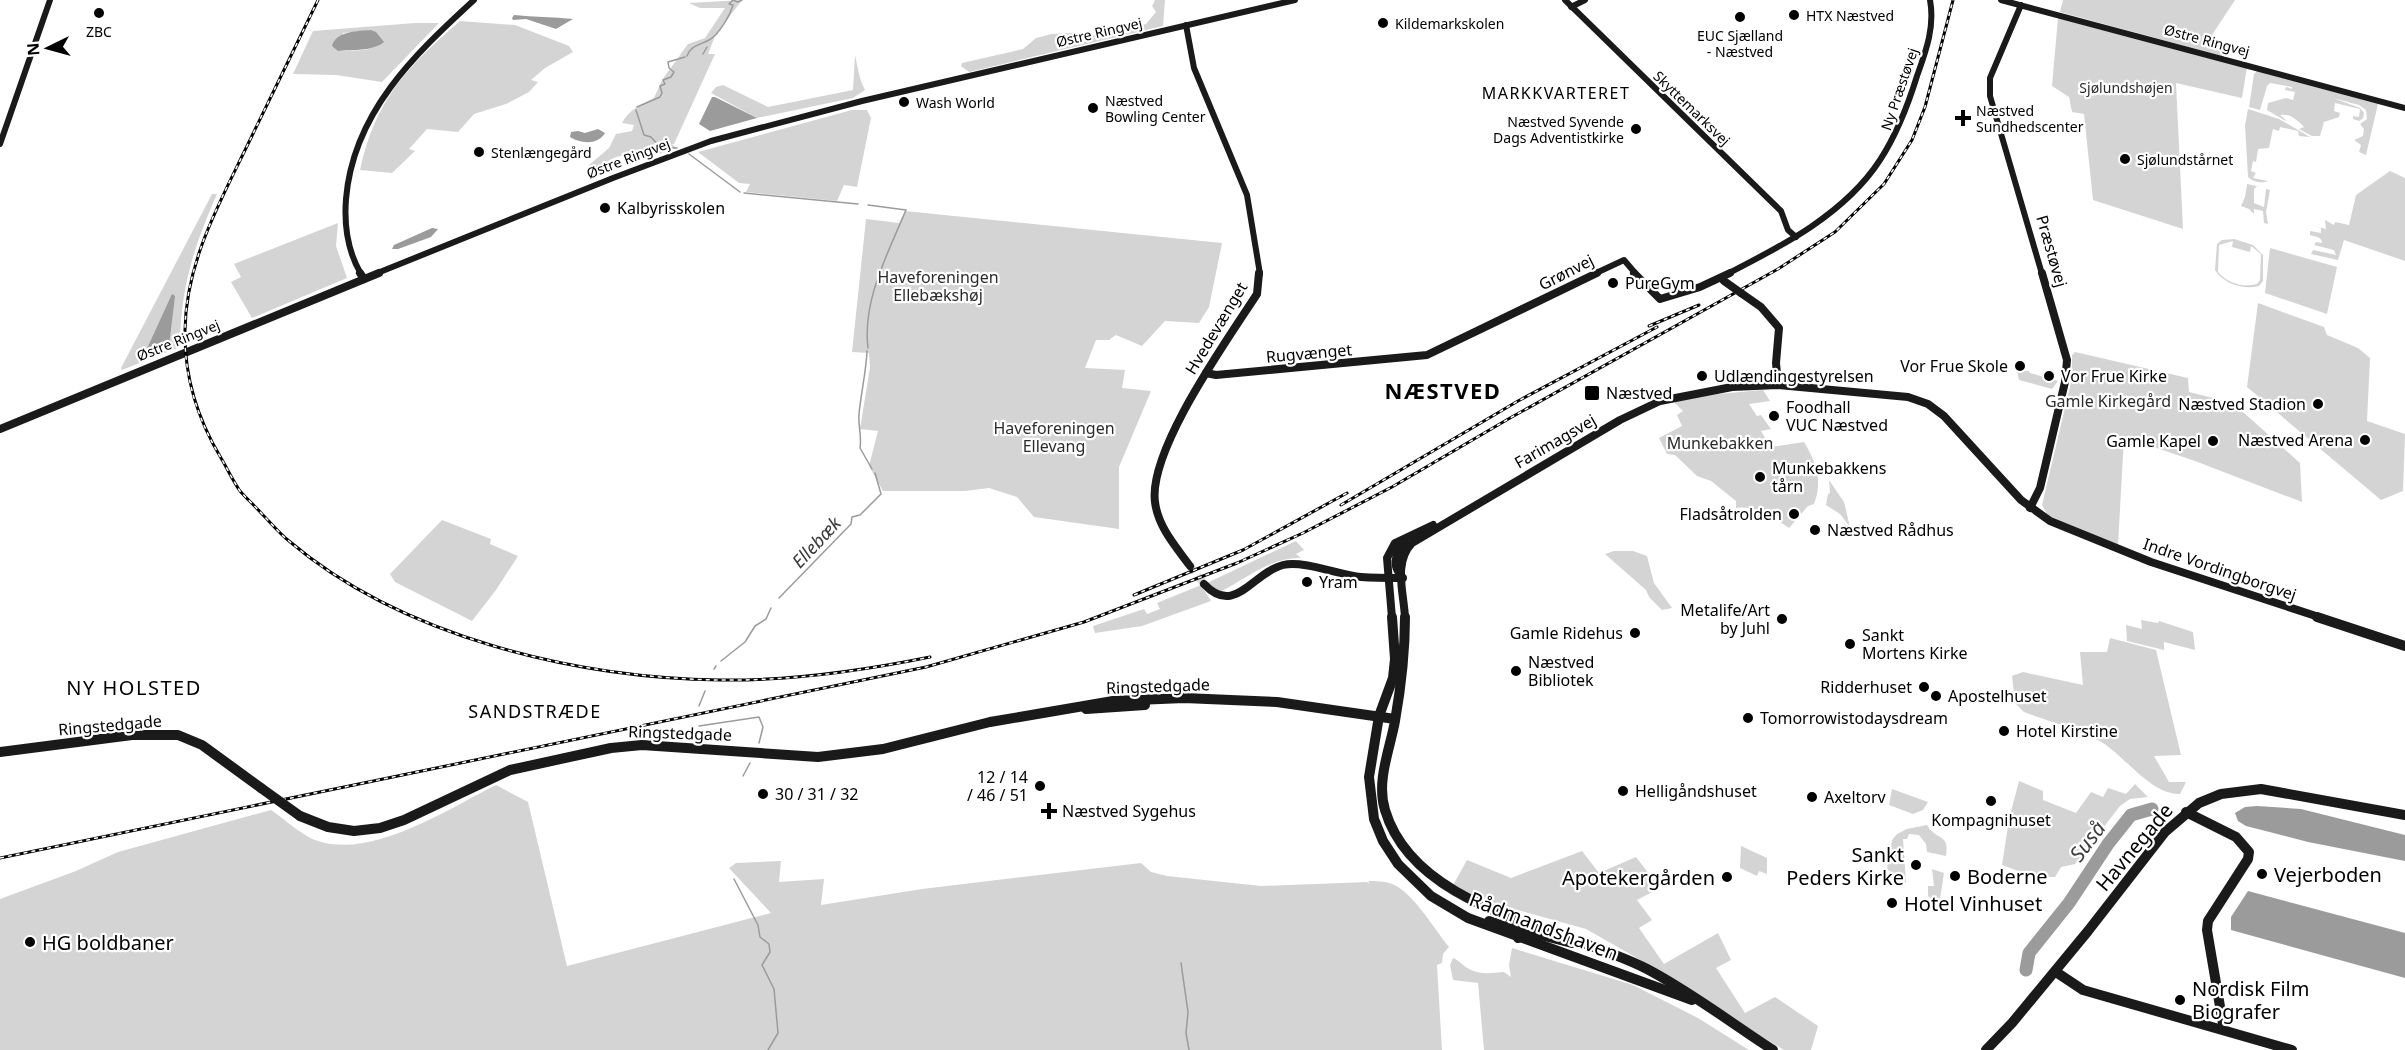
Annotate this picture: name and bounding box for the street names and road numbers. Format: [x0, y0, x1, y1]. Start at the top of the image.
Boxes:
street label: Østre Ringvej [1054, 13, 1144, 51]
street label: Østre Ringvej [2162, 19, 2252, 61]
street label: Ny Præstøvej [1876, 45, 1922, 133]
street label: Skyttemarksvej [1649, 66, 1735, 150]
street label: Østre Ringvej [584, 133, 672, 183]
street label: Præstøvej [2031, 212, 2073, 290]
street label: Grønvej [1535, 249, 1597, 295]
street label: Hvedevænget [1180, 278, 1252, 378]
street label: Østre Ringvej [134, 315, 222, 365]
street label: Rugvænget [1265, 338, 1353, 368]
street label: Farimagsvej [1510, 409, 1600, 473]
street label: Indre Vordingborgvej [2140, 532, 2300, 606]
street label: Ringstedgade [1106, 673, 1210, 699]
street label: Ringstedgade [57, 710, 163, 740]
street label: Ringstedgade [628, 720, 732, 746]
street label: Havnegade [2089, 797, 2179, 897]
street label: Rådmandshaven [1466, 885, 1622, 967]

